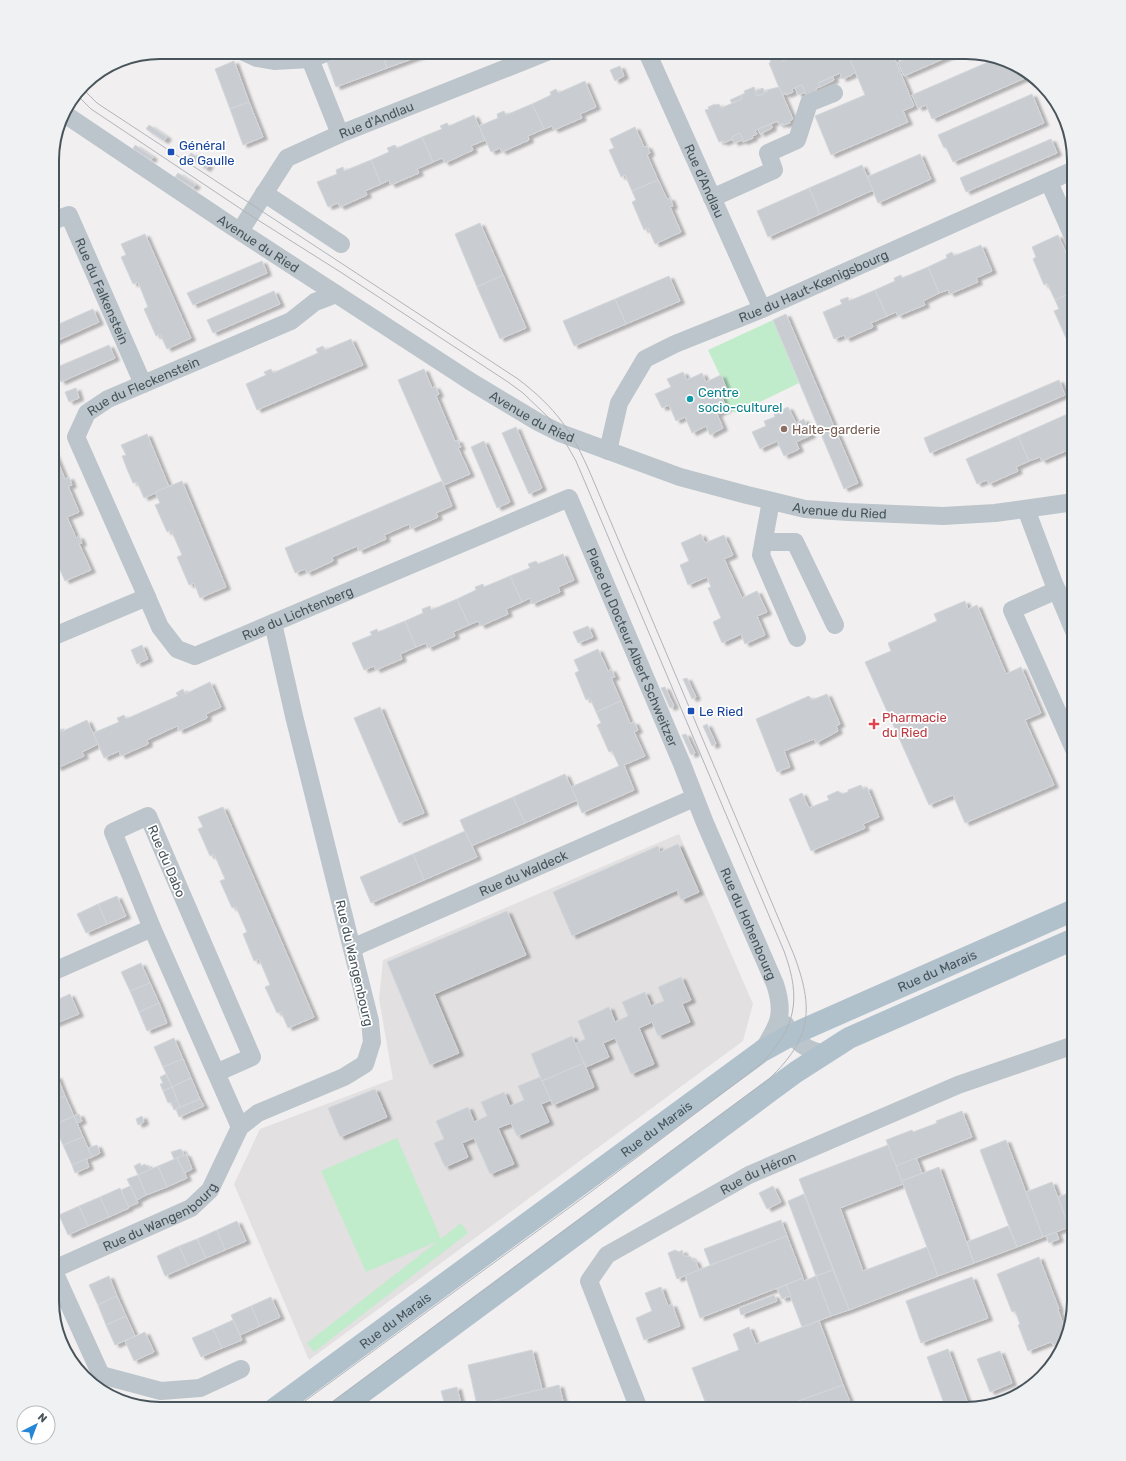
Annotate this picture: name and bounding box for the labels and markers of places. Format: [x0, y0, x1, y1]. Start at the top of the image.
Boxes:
place label: Général de Gaulle [179, 138, 235, 168]
marker: Général de Gaulle [166, 147, 176, 157]
place label: Centre socio-culturel [698, 385, 783, 415]
marker: Centre socio-culturel [685, 394, 695, 404]
place label: Halte-garderie [792, 422, 880, 438]
marker: Halte-garderie [779, 424, 789, 434]
place label: Le Ried [699, 704, 743, 719]
marker: Le Ried [686, 706, 696, 716]
place label: Pharmacie du Ried [882, 710, 947, 740]
marker: Pharmacie du Ried [869, 719, 879, 729]

